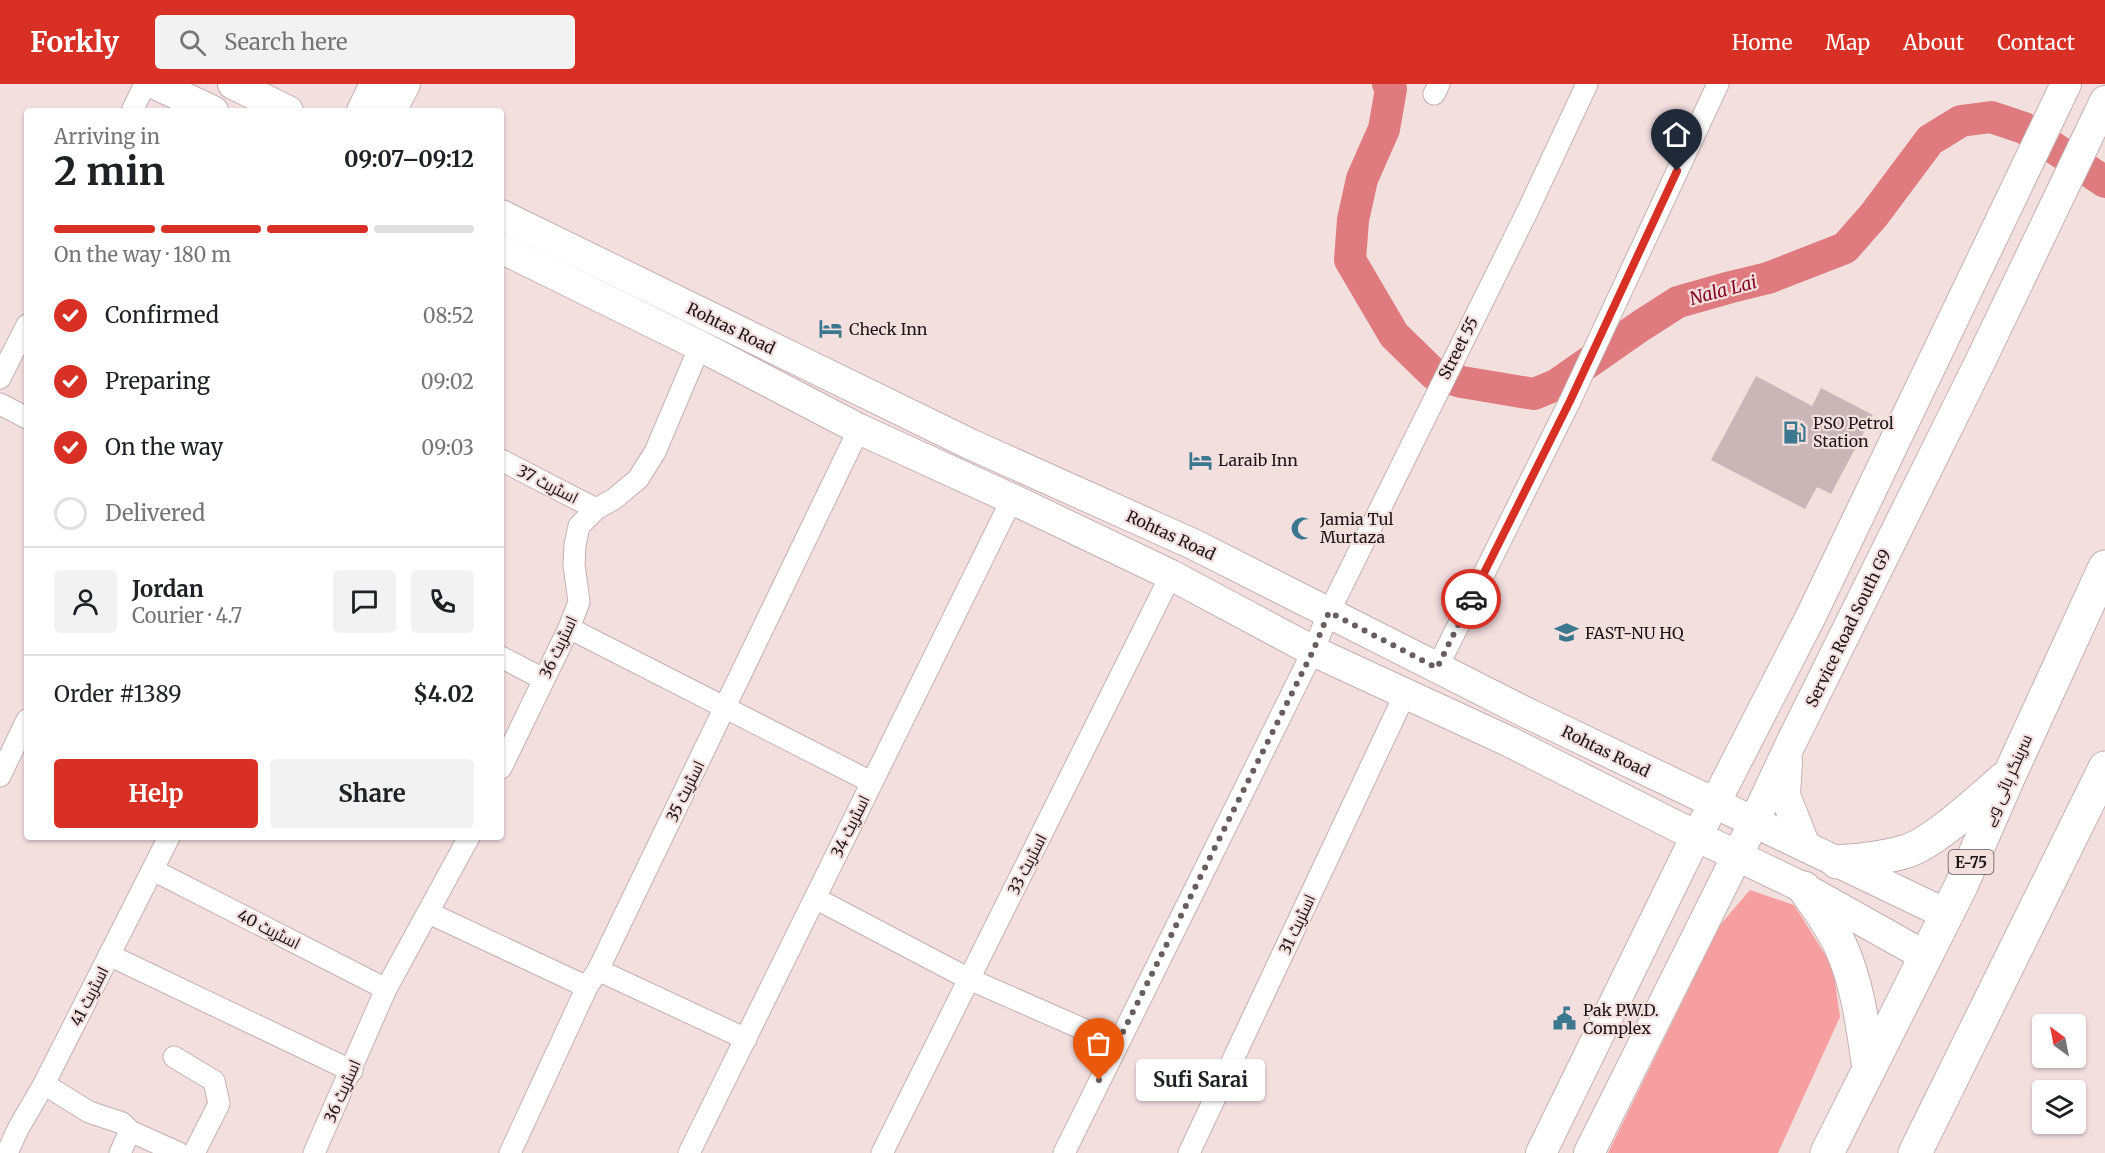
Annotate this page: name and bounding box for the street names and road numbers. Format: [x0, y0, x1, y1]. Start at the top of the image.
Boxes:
street label: Rohtas Road [684, 298, 779, 358]
street label: Street 55 [1434, 313, 1482, 383]
street label: اسٹریٹ 37 [514, 460, 582, 508]
street label: Rohtas Road [1123, 506, 1219, 564]
street label: Service Road South G9 [1801, 546, 1895, 710]
street label: اسٹریٹ 36 [535, 612, 581, 682]
street label: Rohtas Road [1559, 721, 1654, 781]
street label: سرینگر ہائی وے [1978, 731, 2037, 829]
street label: اسٹریٹ 35 [662, 757, 708, 825]
street label: اسٹریٹ 34 [826, 792, 874, 860]
street label: اسٹریٹ 33 [1003, 830, 1051, 898]
road number: E-75 [1948, 850, 1994, 874]
street label: اسٹریٹ 31 [1274, 891, 1320, 957]
street label: اسٹریٹ 40 [234, 905, 304, 953]
street label: اسٹریٹ 41 [66, 963, 112, 1029]
street label: اسٹریٹ 36 [319, 1056, 365, 1126]

